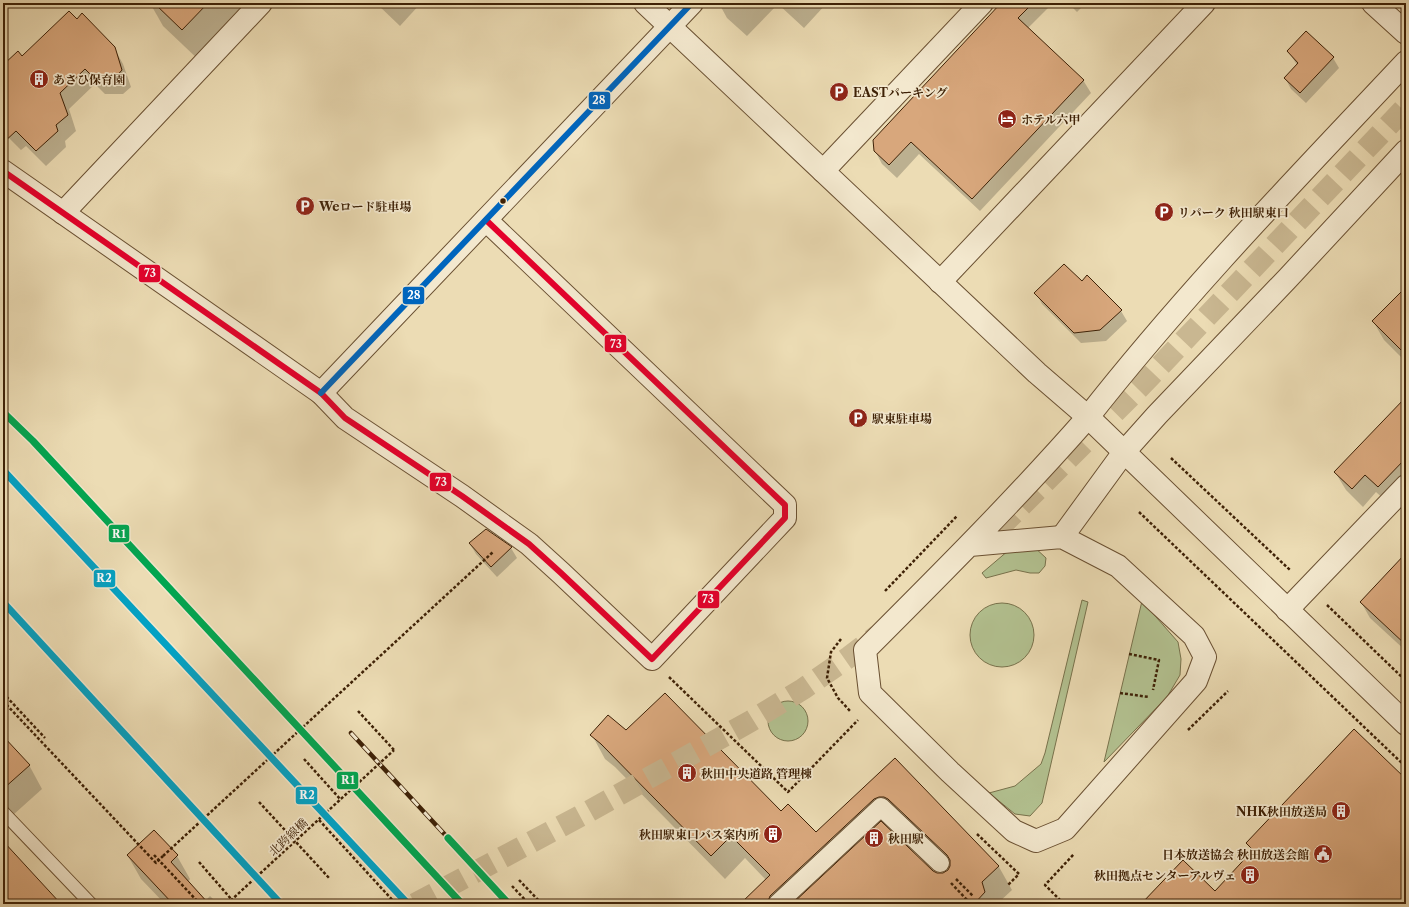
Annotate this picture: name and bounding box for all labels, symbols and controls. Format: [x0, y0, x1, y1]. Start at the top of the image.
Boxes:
building icon: あさひ保育園 [28, 68, 50, 90]
place label: あさひ保育園 [53, 72, 125, 87]
parking icon: EASTパーキング [828, 81, 850, 103]
place label: EASTパーキング [853, 85, 948, 100]
line badge: 28 [588, 91, 611, 110]
text: 28 [592, 93, 606, 107]
hotel icon: ホテル六甲 [996, 108, 1018, 130]
place label: ホテル六甲 [1021, 112, 1080, 127]
parking icon: Weロード駐車場 [294, 195, 316, 217]
unlabelled marker [498, 196, 508, 206]
place label: Weロード駐車場 [318, 199, 411, 214]
parking icon: リパーク 秋田駅東口 [1153, 201, 1175, 223]
place label: リパーク 秋田駅東口 [1178, 205, 1289, 220]
line badge: 73 [138, 264, 161, 283]
text: 73 [144, 266, 156, 280]
line badge: 28 [402, 286, 425, 305]
text: 28 [407, 288, 421, 302]
line badge: 73 [604, 334, 627, 353]
text: 73 [610, 337, 622, 351]
parking icon: 駅東駐車場 [847, 407, 869, 429]
place label: 駅東駐車場 [872, 411, 932, 426]
line badge: 73 [429, 472, 452, 492]
text: 73 [435, 475, 447, 489]
line badge: R1 [108, 524, 130, 543]
text: R1 [112, 527, 126, 541]
line badge: R2 [93, 569, 116, 588]
text: R2 [96, 571, 112, 585]
line badge: 73 [697, 590, 720, 609]
text: 73 [702, 592, 714, 606]
building icon: 秋田中央道路 管理棟 [676, 762, 698, 784]
place label: 秋田中央道路 管理棟 [701, 766, 812, 781]
line badge: R1 [336, 771, 359, 790]
text: R1 [341, 773, 355, 787]
line badge: R2 [295, 786, 318, 805]
text: R2 [299, 788, 315, 802]
building icon: NHK秋田放送局 [1330, 800, 1352, 822]
place label: NHK秋田放送局 [1236, 804, 1327, 819]
street label: 北跨線橋 [265, 815, 311, 859]
building icon: 秋田駅東口バス案内所 [762, 823, 784, 845]
place label: 秋田駅東口バス案内所 [639, 827, 759, 842]
building icon: 秋田駅 [863, 827, 885, 849]
place label: 秋田駅 [888, 831, 924, 846]
public building icon: 日本放送協会 秋田放送会館 [1312, 843, 1334, 865]
place label: 日本放送協会 秋田放送会館 [1162, 847, 1309, 862]
building icon: 秋田拠点センターアルヴェ [1239, 864, 1261, 886]
place label: 秋田拠点センターアルヴェ [1094, 868, 1236, 883]

